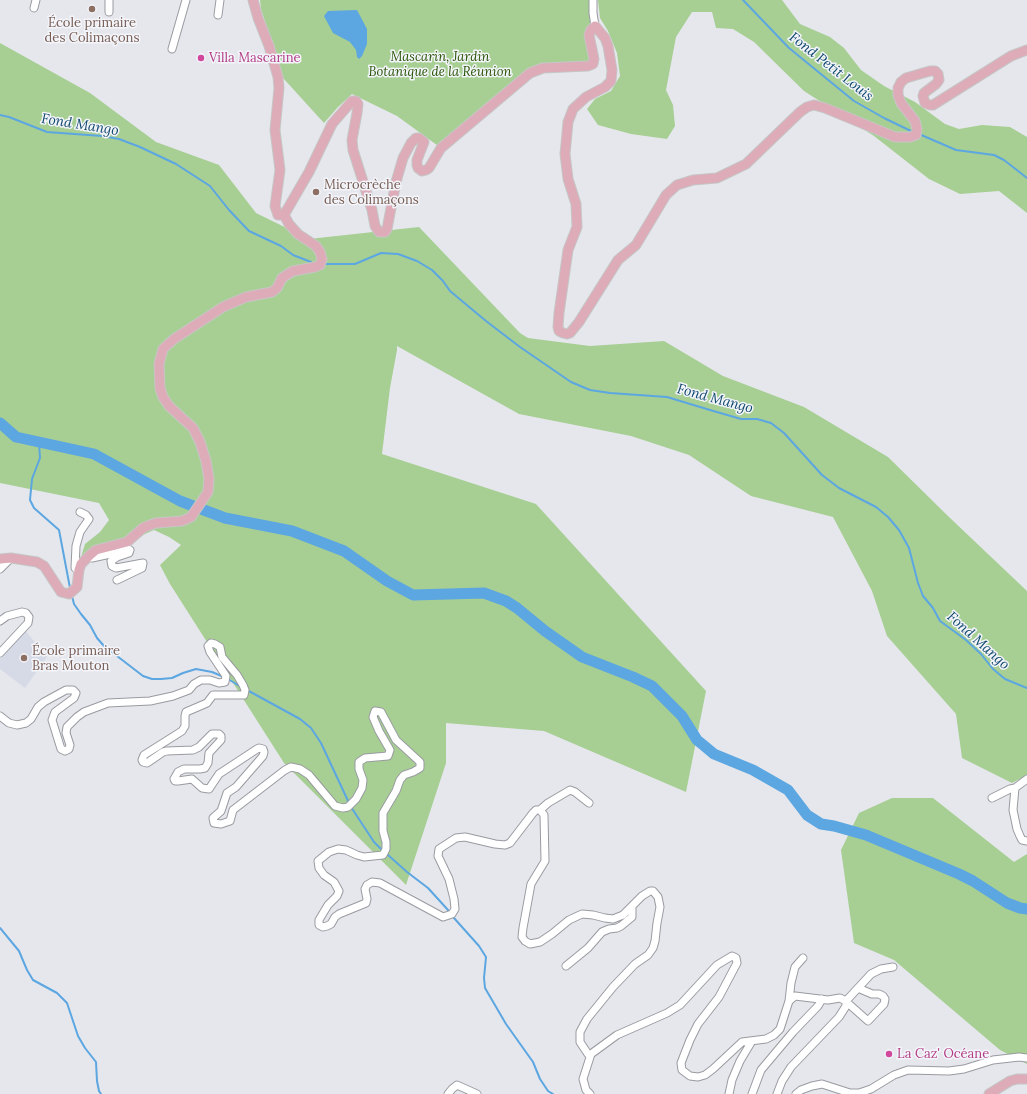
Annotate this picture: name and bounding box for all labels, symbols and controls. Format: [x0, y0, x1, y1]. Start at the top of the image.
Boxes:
marker: École primaire des Colimaçons [87, 4, 97, 14]
place label: École primaire des Colimaçons [45, 15, 139, 46]
water label: Fond Petit Louis [786, 29, 876, 105]
park label: Mascarin, Jardin Botanique de la Réunion [369, 49, 511, 80]
place label: Villa Mascarine [209, 50, 301, 66]
marker: Villa Mascarine [196, 53, 206, 63]
water label: Fond Mango [40, 111, 120, 139]
place label: Microcrèche des Colimaçons [324, 177, 419, 208]
marker: Microcrèche des Colimaçons [311, 187, 321, 197]
water label: Fond Mango [675, 381, 755, 417]
water label: Fond Mango [943, 609, 1013, 673]
place label: École primaire Bras Mouton [32, 643, 120, 674]
marker: École primaire Bras Mouton [19, 653, 29, 663]
place label: La Caz' Océane [897, 1046, 989, 1062]
marker: La Caz' Océane [884, 1049, 894, 1059]

